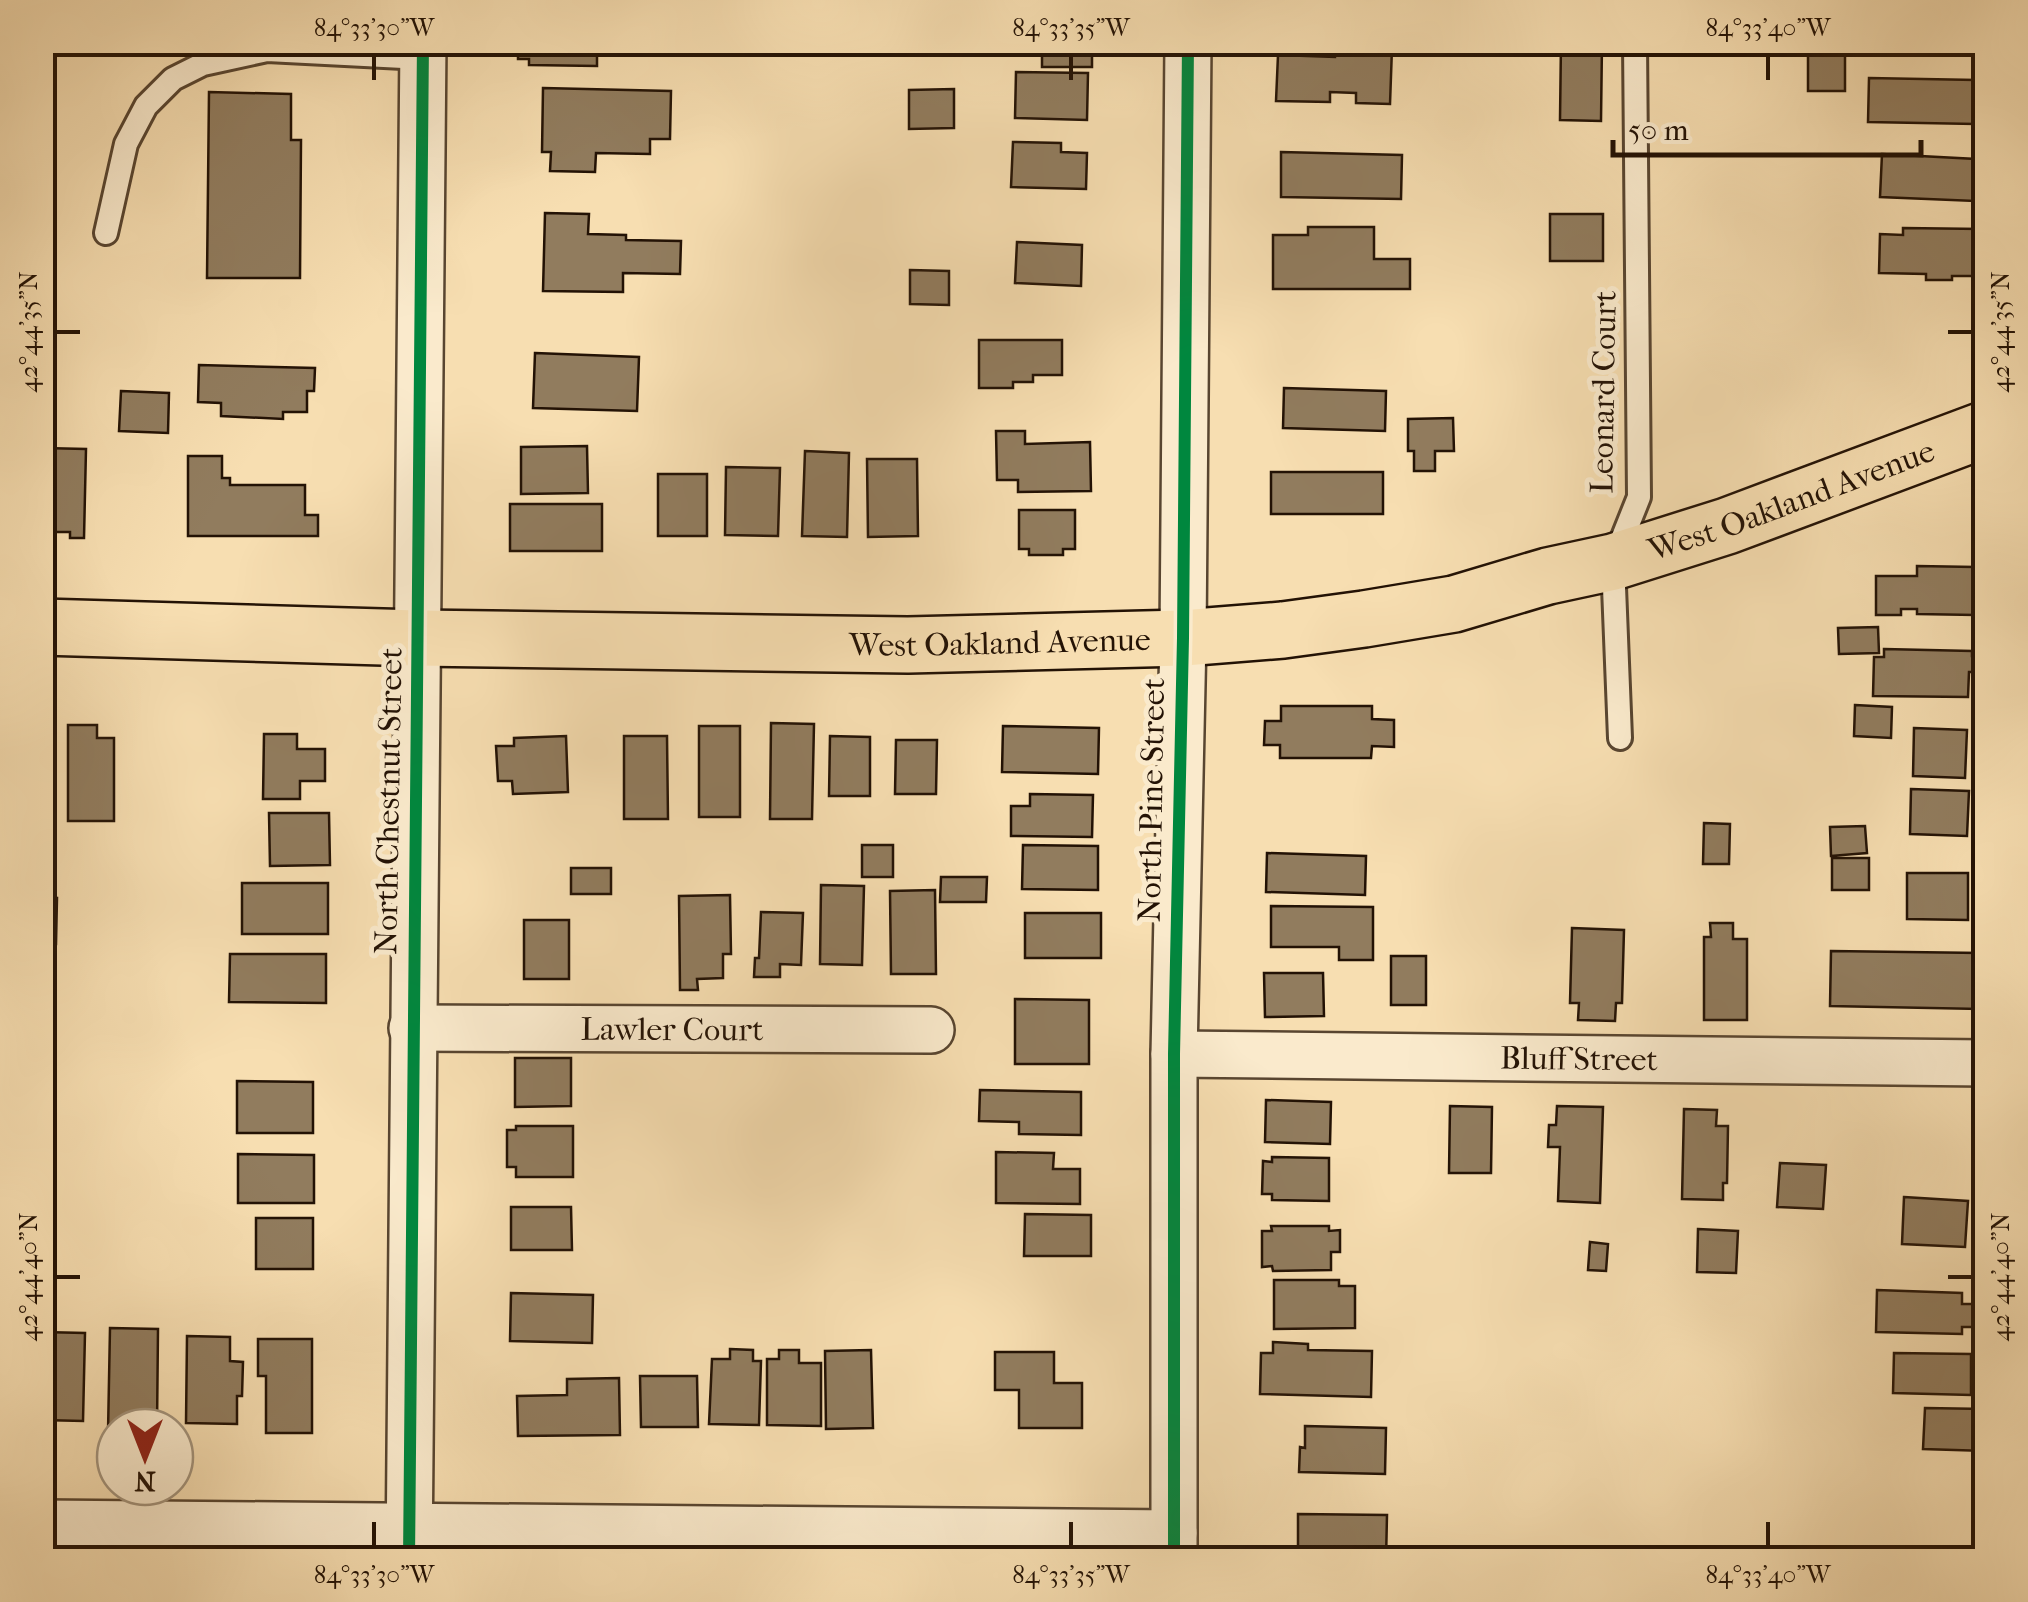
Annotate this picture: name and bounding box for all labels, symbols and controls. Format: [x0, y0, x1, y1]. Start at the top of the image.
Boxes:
text: 84°33'30"W [314, 13, 436, 42]
text: 84°33'35"W [1012, 13, 1131, 42]
text: 84°33'40"W [1706, 13, 1832, 42]
scale bar [1613, 95, 1920, 157]
text: 50 m [1628, 113, 1689, 148]
text: 42°44'35"N [14, 271, 43, 393]
text: 42°44'35"N [1986, 271, 2015, 393]
street label: Leonard Court [1583, 290, 1624, 494]
street label: West Oakland Avenue [1643, 432, 1940, 569]
street label: West Oakland Avenue [848, 621, 1151, 664]
street label: North Chestnut Street [367, 647, 410, 955]
street label: North Pine Street [1131, 677, 1172, 922]
street label: Lawler Court [580, 1011, 764, 1048]
street label: Bluff Street [1500, 1040, 1659, 1078]
text: 42°44'40"N [14, 1212, 43, 1341]
text: 42°44'40"N [1986, 1212, 2015, 1341]
north arrow [95, 1407, 195, 1507]
text: N [134, 1465, 156, 1498]
text: 84°33'30"W [314, 1560, 436, 1589]
text: 84°33'35"W [1012, 1560, 1131, 1589]
text: 84°33'40"W [1706, 1560, 1832, 1589]

